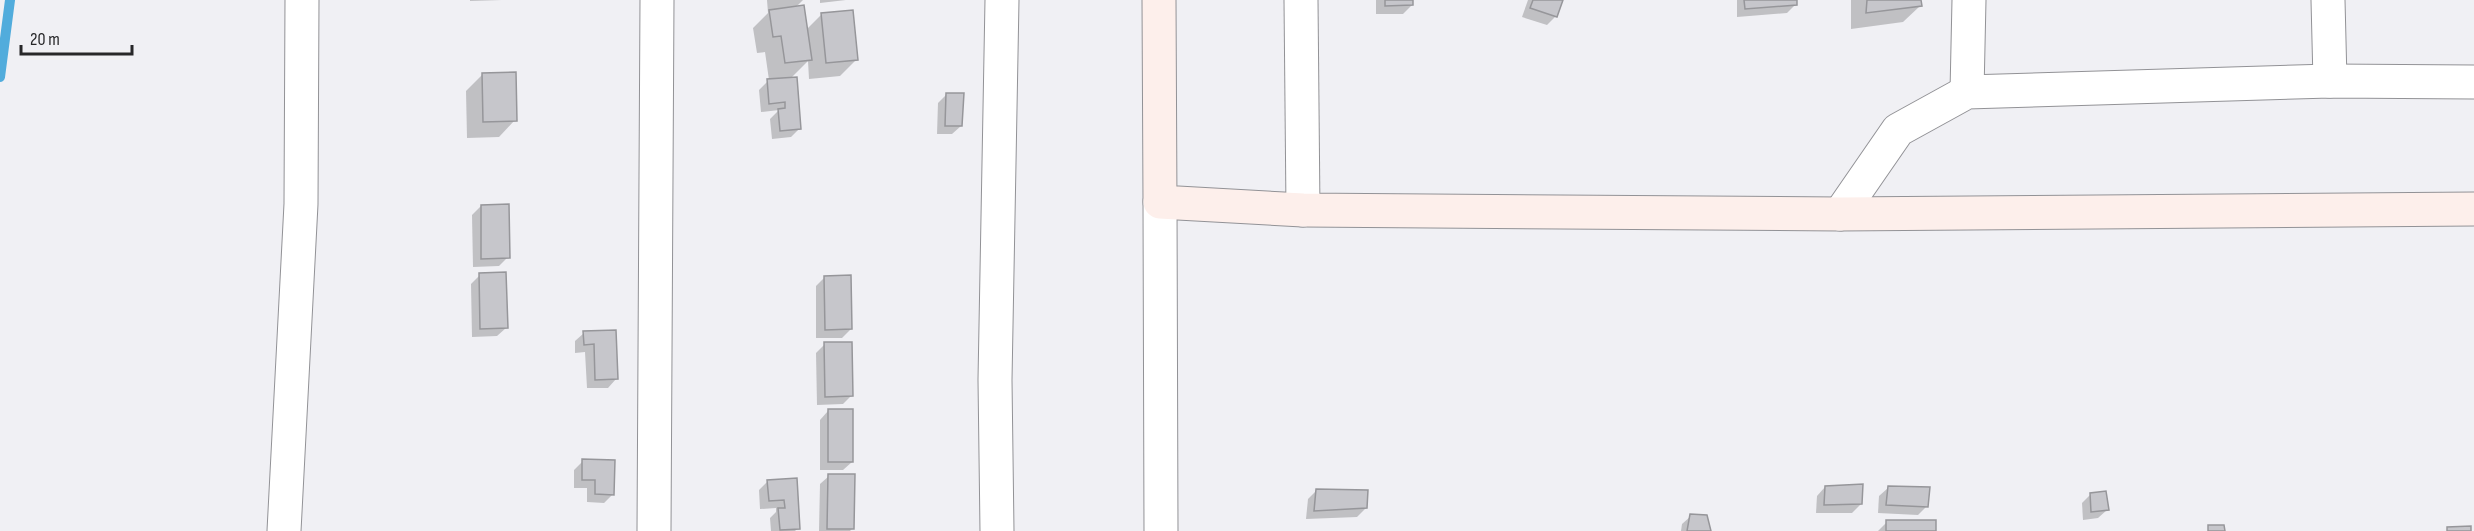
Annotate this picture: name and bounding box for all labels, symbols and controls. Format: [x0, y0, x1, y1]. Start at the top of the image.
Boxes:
scale bar [21, 18, 132, 56]
text: 20 m [30, 29, 60, 50]

